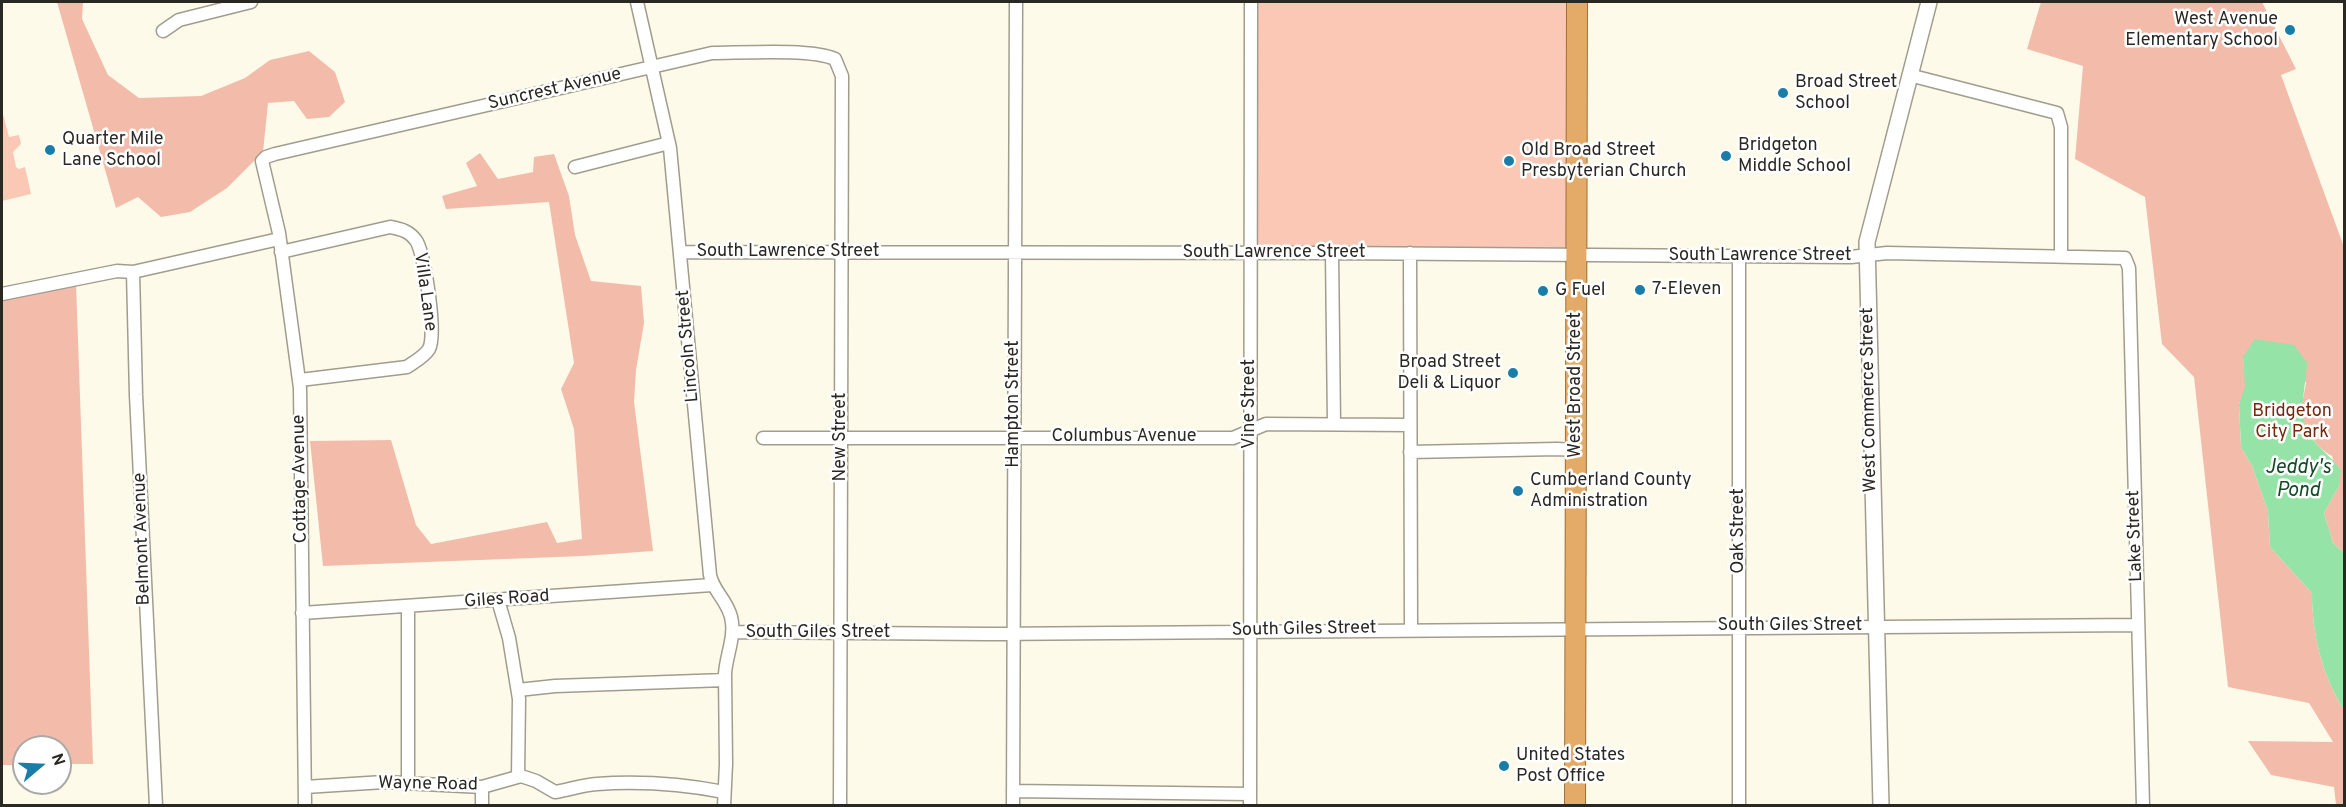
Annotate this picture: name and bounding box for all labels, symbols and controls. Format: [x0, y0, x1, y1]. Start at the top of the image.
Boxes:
place label: West Avenue Elementary School [2125, 9, 2278, 52]
marker: West Avenue Elementary School [2283, 23, 2297, 37]
street label: Suncrest Avenue [486, 64, 624, 116]
place label: Broad Street School [1795, 72, 1897, 115]
marker: Broad Street School [1776, 86, 1790, 100]
place label: Quarter Mile Lane School [62, 129, 164, 172]
place label: Bridgeton Middle School [1738, 135, 1851, 178]
place label: Old Broad Street Presbyterian Church [1521, 140, 1686, 182]
marker: Quarter Mile Lane School [43, 143, 57, 157]
marker: Bridgeton Middle School [1719, 149, 1733, 163]
marker: Old Broad Street Presbyterian Church [1502, 154, 1516, 168]
street label: South Lawrence Street [696, 241, 880, 263]
street label: South Lawrence Street [1182, 242, 1366, 264]
street label: South Lawrence Street [1668, 245, 1852, 267]
street label: Villa Lane [408, 251, 440, 333]
place label: 7-Eleven [1652, 279, 1721, 301]
place label: G Fuel [1555, 280, 1606, 302]
marker: 7-Eleven [1633, 283, 1647, 297]
marker: G Fuel [1536, 284, 1550, 298]
street label: Lincoln Street [673, 289, 705, 403]
street label: West Commerce Street [1858, 307, 1882, 493]
street label: West Broad Street [1565, 312, 1587, 458]
street label: Hampton Street [1003, 340, 1025, 468]
place label: Broad Street Deli & Liquor [1398, 352, 1501, 394]
street label: Vine Street [1239, 359, 1261, 449]
marker: Broad Street Deli & Liquor [1506, 366, 1520, 380]
street label: New Street [830, 393, 852, 481]
park label: Bridgeton City Park [2252, 401, 2332, 444]
street label: Cottage Avenue [289, 415, 313, 543]
street label: Columbus Avenue [1051, 426, 1197, 448]
water label: Jeddy's Pond [2265, 457, 2331, 504]
place label: Cumberland County Administration [1530, 470, 1691, 512]
street label: Belmont Avenue [130, 472, 156, 606]
marker: Cumberland County Administration [1511, 484, 1525, 498]
street label: Oak Street [1728, 488, 1750, 574]
street label: Lake Street [2124, 490, 2148, 582]
street label: Giles Road [464, 586, 550, 614]
street label: South Giles Street [1718, 615, 1862, 637]
street label: South Giles Street [1231, 618, 1377, 642]
street label: South Giles Street [746, 622, 890, 644]
north arrow [12, 735, 72, 795]
place label: United States Post Office [1516, 745, 1625, 788]
text: N [46, 751, 68, 768]
marker: United States Post Office [1497, 759, 1511, 773]
street label: Wayne Road [378, 773, 478, 797]

